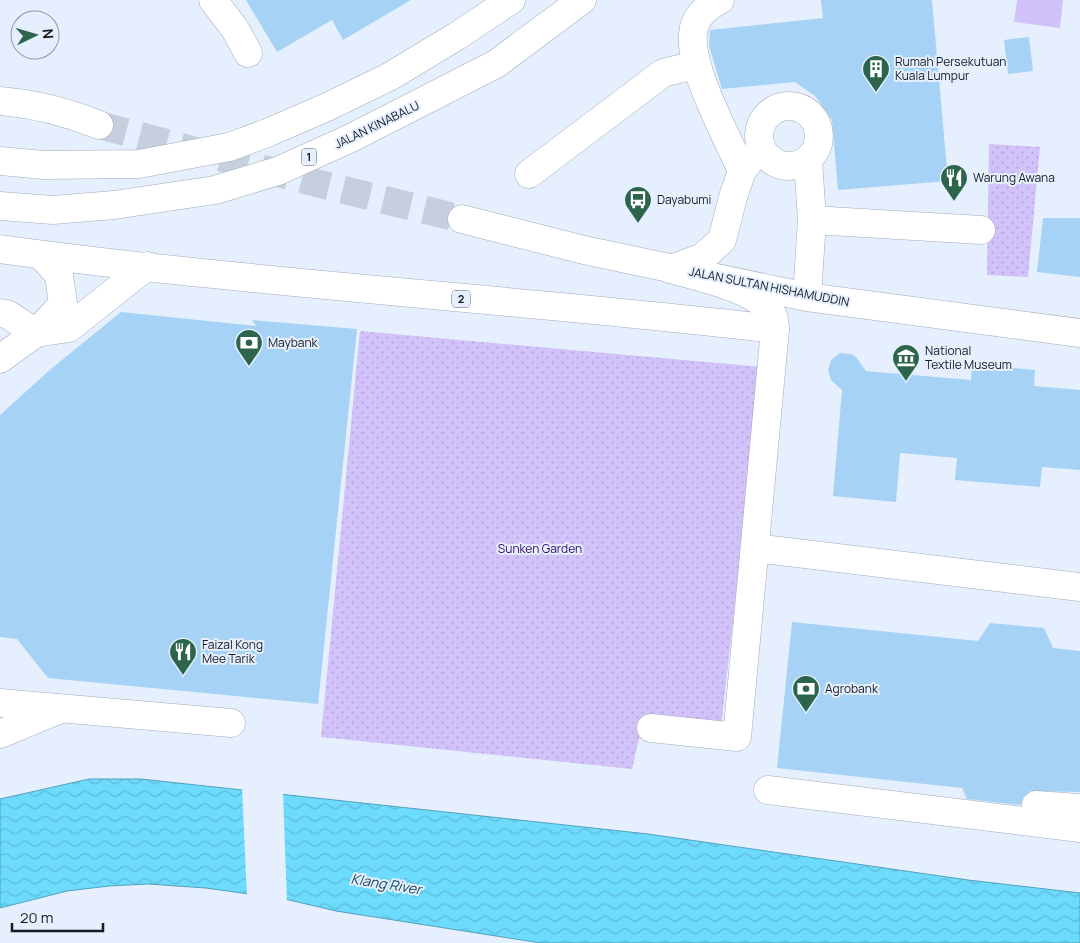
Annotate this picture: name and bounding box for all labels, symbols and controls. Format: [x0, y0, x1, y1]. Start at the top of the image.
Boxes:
north arrow [10, 10, 60, 60]
text: N [39, 28, 58, 40]
place label: Rumah Persekutuan Kuala Lumpur [895, 53, 1007, 84]
building icon: Rumah Persekutuan Kuala Lumpur [861, 54, 891, 93]
street label: JALAN KINABALU [331, 97, 422, 152]
road number: 1 [302, 148, 316, 166]
restaurant icon: Warung Awana [939, 163, 969, 202]
place label: Warung Awana [973, 169, 1055, 186]
bus stop icon: Dayabumi [623, 185, 653, 224]
place label: Dayabumi [657, 191, 711, 208]
street label: JALAN SULTAN HISHAMUDDIN [687, 263, 851, 310]
road number: 2 [452, 290, 470, 308]
bank icon: Maybank [234, 328, 264, 367]
place label: Maybank [268, 334, 319, 351]
place label: National Textile Museum [925, 342, 1012, 373]
museum icon: National Textile Museum [891, 343, 921, 382]
park label: Sunken Garden [498, 540, 582, 557]
place label: Faizal Kong Mee Tarik [202, 636, 263, 667]
restaurant icon: Faizal Kong Mee Tarik [168, 637, 198, 676]
bank icon: Agrobank [791, 674, 821, 713]
place label: Agrobank [825, 680, 879, 697]
water label: Klang River [350, 869, 425, 899]
scale bar [12, 900, 104, 932]
text: 20 m [20, 907, 53, 928]

